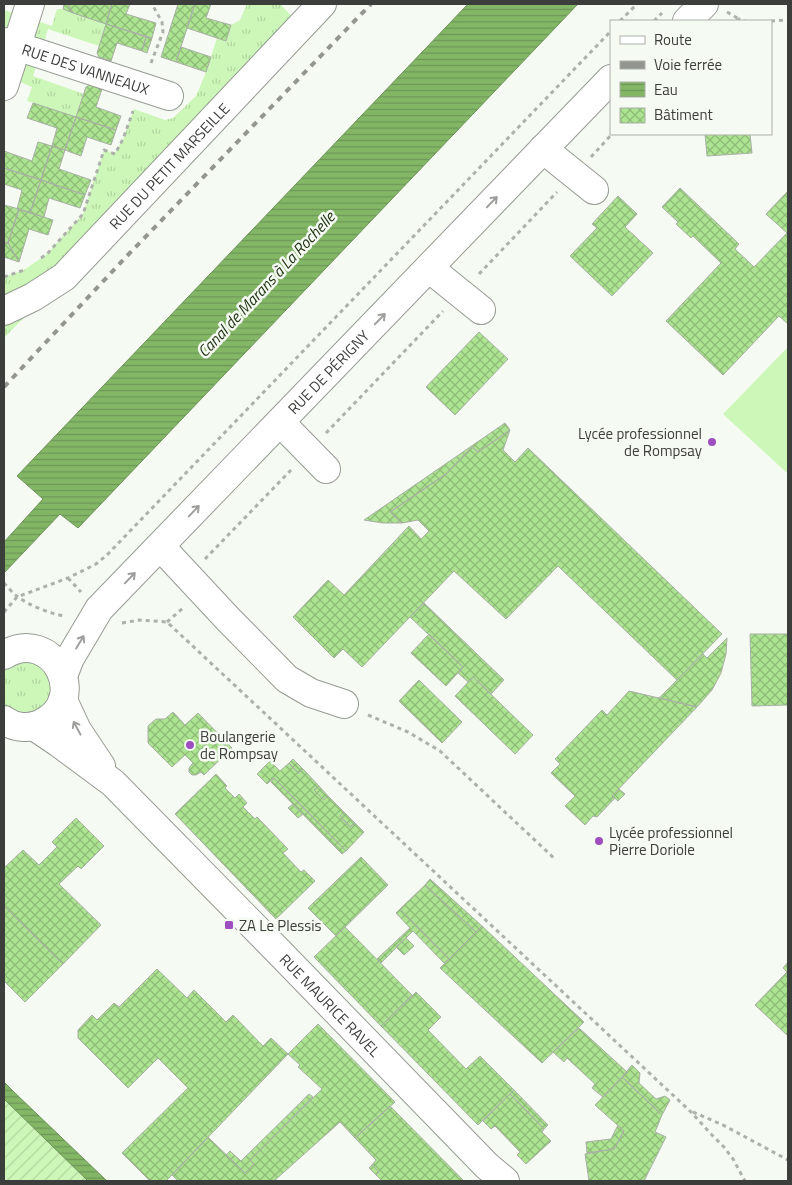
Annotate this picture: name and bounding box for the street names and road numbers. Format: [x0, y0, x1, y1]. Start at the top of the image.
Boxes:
street label: RUE DES VANNEAUX [19, 37, 153, 101]
street label: RUE DU PETIT MARSEILLE [103, 97, 235, 234]
street label: RUE DE PÉRIGNY [282, 324, 374, 419]
street label: RUE MAURICE RAVEL [275, 948, 386, 1062]

